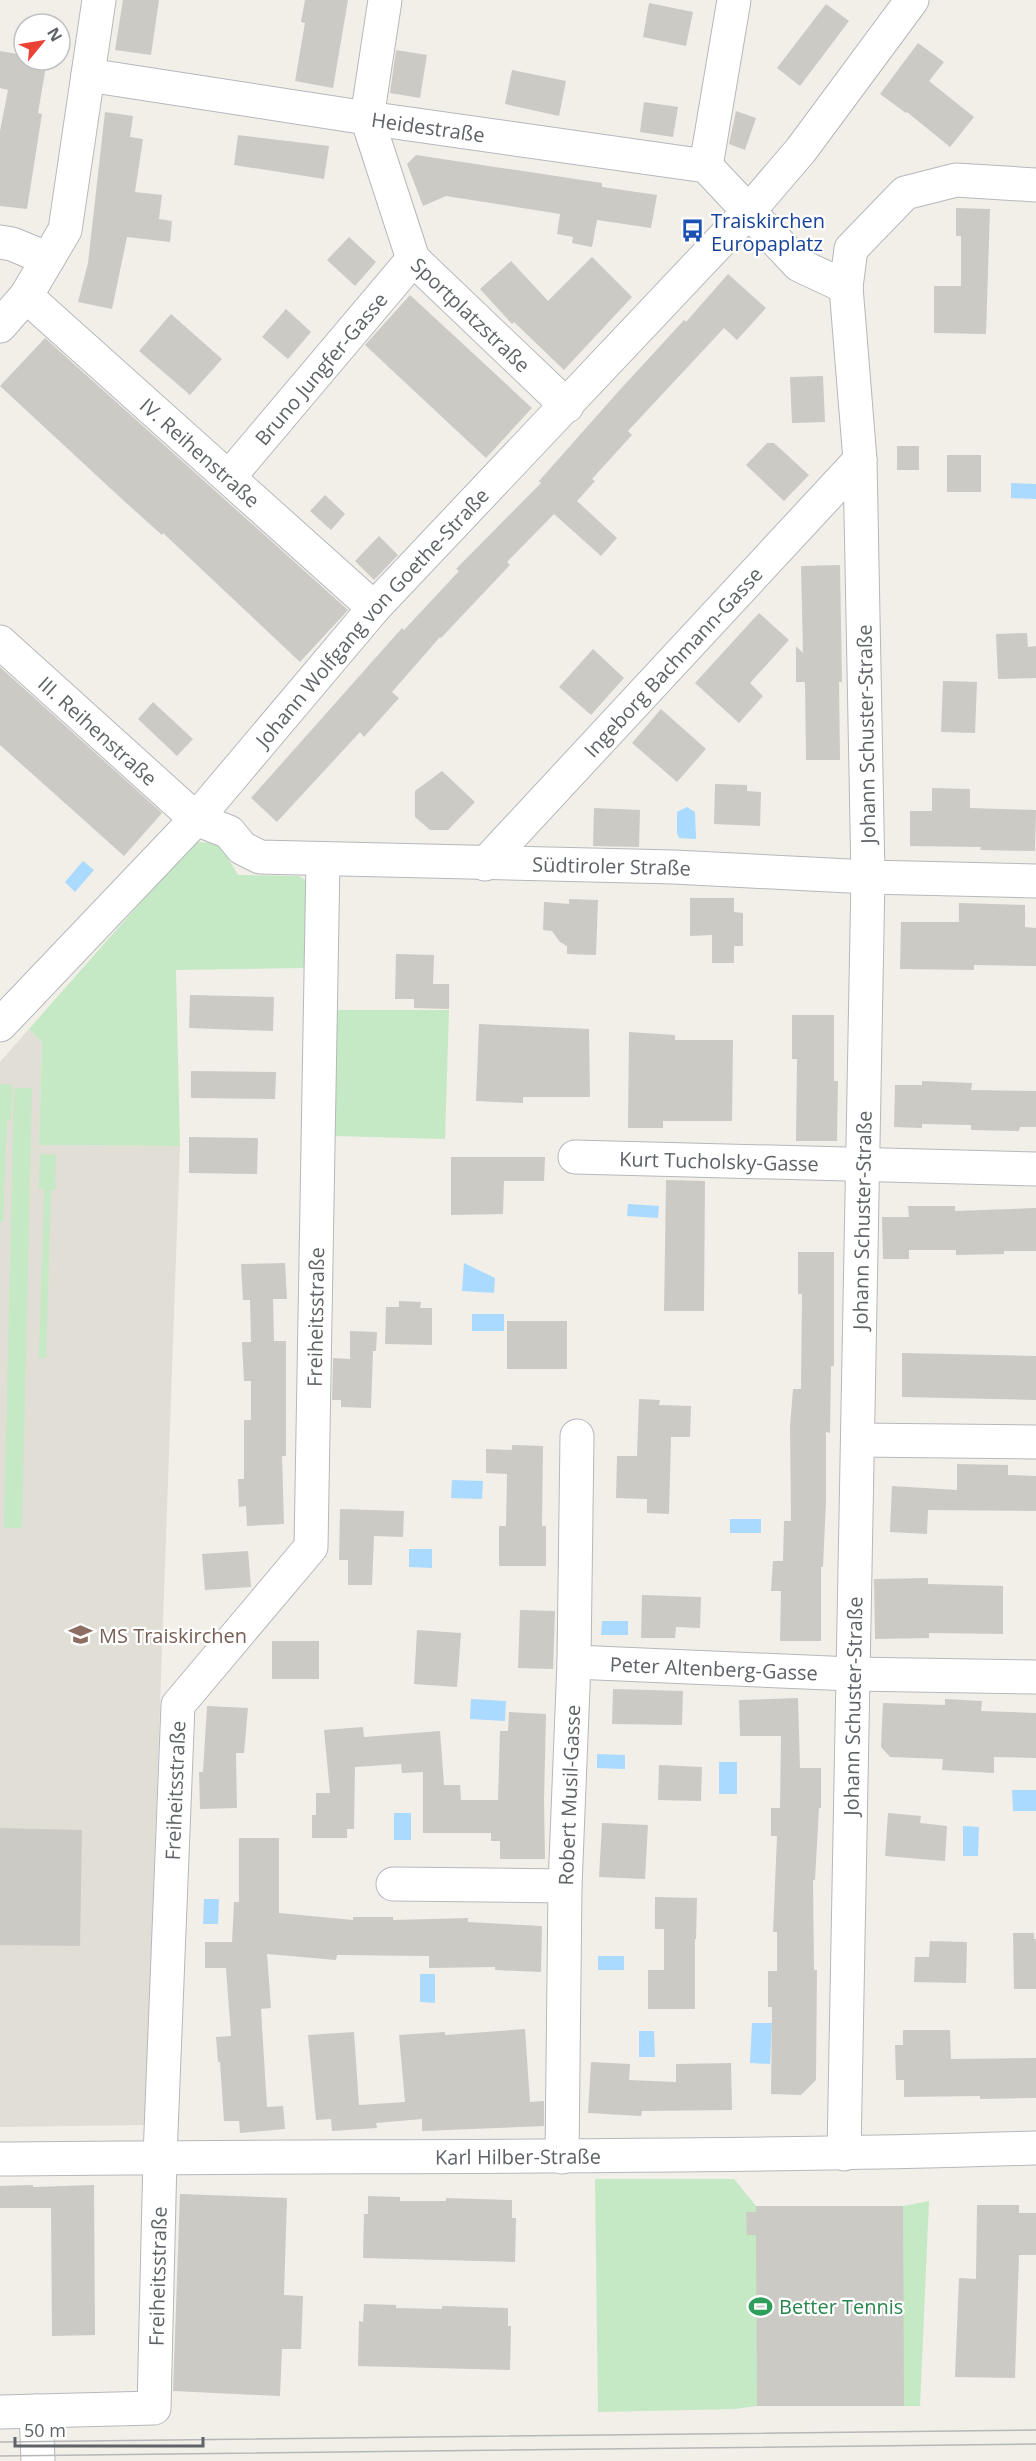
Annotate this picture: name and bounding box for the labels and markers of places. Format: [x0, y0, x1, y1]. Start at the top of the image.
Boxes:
place label: Traiskirchen Europaplatz [711, 207, 825, 257]
bus stop icon: Traiskirchen Europaplatz [680, 218, 706, 244]
school or university icon: MS Traiskirchen [68, 1622, 94, 1648]
place label: MS Traiskirchen [99, 1622, 247, 1649]
sports icon: Better Tennis [748, 2293, 774, 2319]
place label: Better Tennis [779, 2293, 903, 2320]

